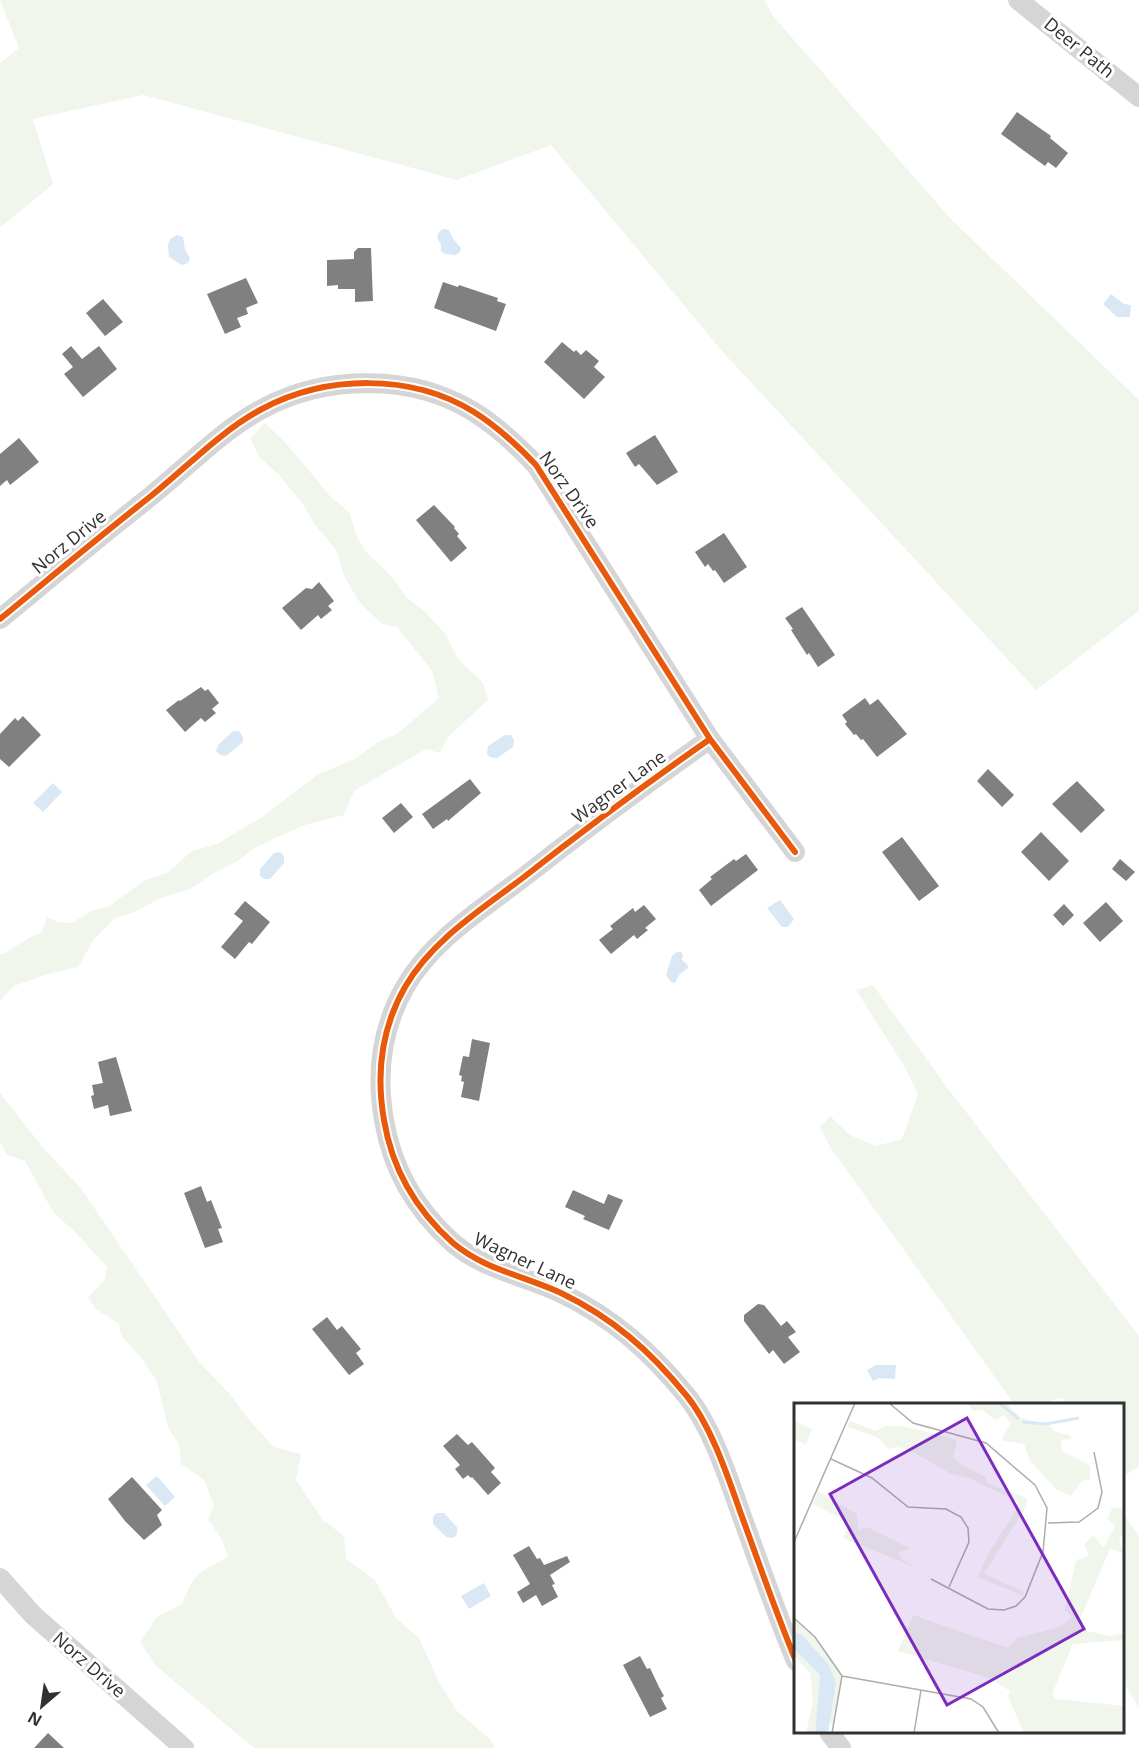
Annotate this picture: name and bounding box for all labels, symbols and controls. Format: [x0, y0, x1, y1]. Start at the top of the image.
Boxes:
street label: Deer Path [1040, 12, 1120, 83]
street label: Norz Drive [534, 446, 605, 533]
street label: Norz Drive [26, 504, 110, 579]
street label: Wagner Lane [567, 744, 670, 828]
street label: Wagner Lane [470, 1226, 580, 1294]
inset map [794, 1403, 1124, 1733]
street label: Norz Drive [48, 1626, 131, 1702]
north arrow [12, 1676, 72, 1736]
text: N [24, 1706, 46, 1732]

